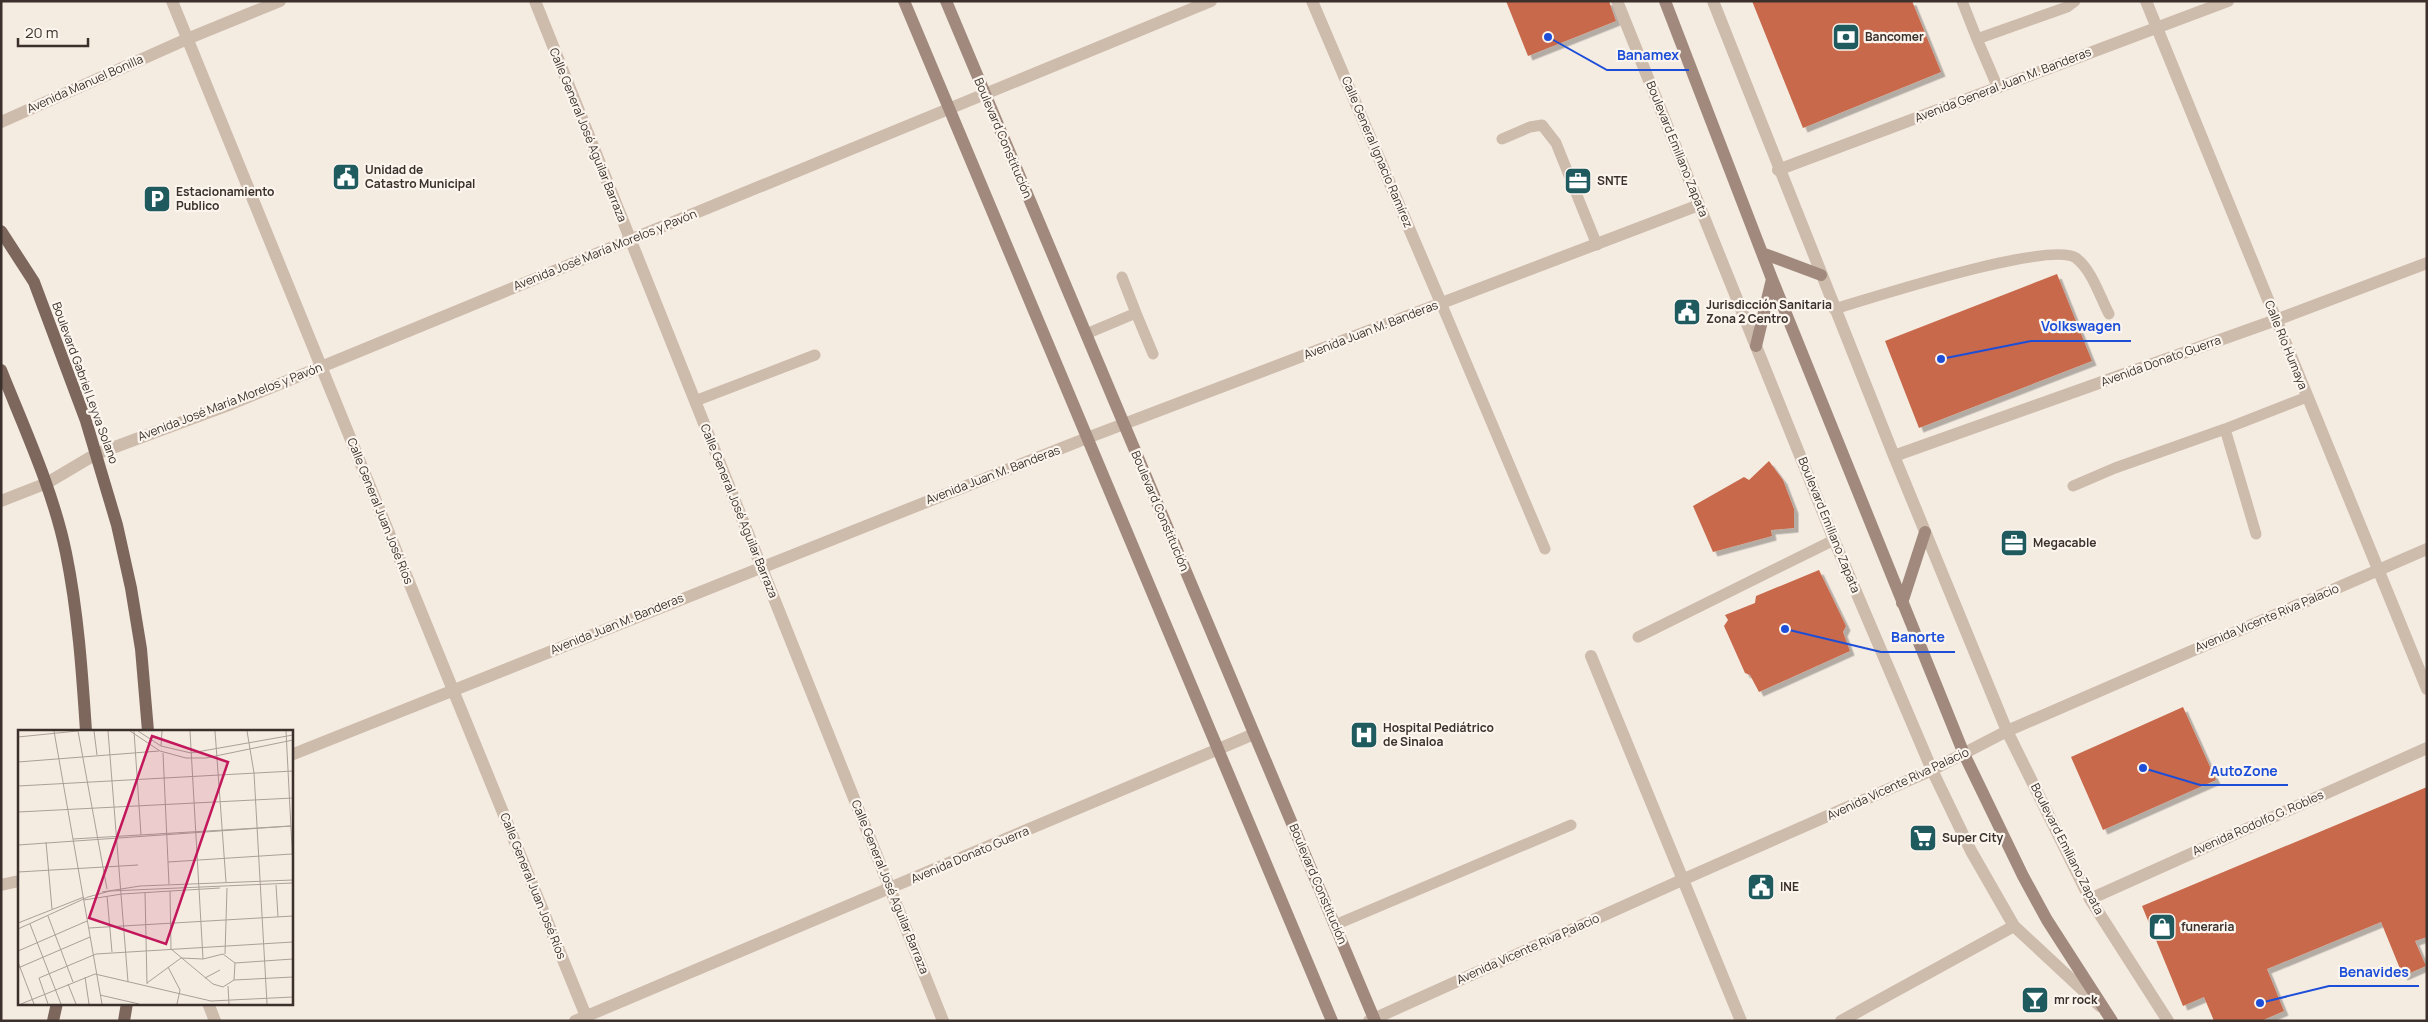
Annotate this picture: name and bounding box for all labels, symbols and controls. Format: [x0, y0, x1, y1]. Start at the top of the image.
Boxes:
scale bar [18, 15, 88, 47]
text: 20 m [25, 22, 58, 43]
bank icon: Bancomer [1831, 22, 1861, 52]
place label: Bancomer [1865, 28, 1924, 45]
callout: Banamex [1607, 41, 1689, 70]
street label: Avenida General Juan M. Banderas [1912, 43, 2094, 126]
street label: Calle General José Aguilar Barraza [546, 45, 631, 224]
text: Banamex [1617, 45, 1679, 64]
street label: Avenida Manuel Bonilla [24, 50, 146, 117]
street label: Calle General Ignacio Ramírez [1338, 74, 1417, 230]
street label: Boulevard Constitución [970, 75, 1037, 201]
street label: Boulevard Emiliano Zapata [1642, 78, 1713, 219]
place label: Unidad de Catastro Municipal [365, 161, 475, 192]
public building icon: Unidad de Catastro Municipal [331, 162, 361, 192]
office icon: SNTE [1563, 166, 1593, 196]
place label: SNTE [1597, 172, 1628, 189]
place label: Estacionamiento Publico [176, 183, 275, 214]
parking icon: Estacionamiento Publico [142, 184, 172, 214]
street label: Avenida José María Morelos y Pavón [511, 205, 699, 294]
street label: Avenida Juan M. Banderas [1301, 296, 1440, 363]
place label: Jurisdicción Sanitaria Zona 2 Centro [1706, 296, 1832, 327]
public building icon: Jurisdicción Sanitaria Zona 2 Centro [1672, 297, 1702, 327]
street label: Calle Río Humaya [2261, 298, 2312, 392]
street label: Boulevard Gabriel Leyva Solano [48, 300, 123, 466]
callout: Volkswagen [2031, 312, 2131, 341]
text: Volkswagen [2041, 316, 2121, 335]
street label: Avenida Donato Guerra [2098, 331, 2223, 390]
street label: Avenida José María Morelos y Pavón [135, 358, 325, 445]
street label: Calle General José Aguilar Barraza [697, 421, 782, 600]
street label: Calle General Juan José Ríos [343, 435, 418, 587]
street label: Avenida Juan M. Banderas [923, 441, 1062, 508]
street label: Boulevard Constitución [1127, 448, 1194, 574]
street label: Boulevard Emiliano Zapata [1794, 454, 1865, 595]
office icon: Megacable [1999, 528, 2029, 558]
place label: Megacable [2033, 534, 2097, 551]
street label: Avenida Vicente Riva Palacio [2192, 579, 2341, 656]
street label: Avenida Juan M. Banderas [548, 589, 686, 658]
callout: Banorte [1881, 623, 1955, 652]
text: Banorte [1891, 627, 1945, 646]
place label: Hospital Pediátrico de Sinaloa [1383, 719, 1494, 750]
hospital icon: Hospital Pediátrico de Sinaloa [1349, 720, 1379, 750]
inset map [18, 730, 292, 1004]
street label: Avenida Vicente Riva Palacio [1824, 743, 1972, 824]
callout: AutoZone [2200, 756, 2288, 785]
text: AutoZone [2210, 761, 2278, 780]
street label: Boulevard Emiliano Zapata [2027, 780, 2108, 917]
street label: Avenida Rodolfo G. Robles [2189, 786, 2326, 859]
street label: Calle General José Aguilar Barraza [848, 797, 933, 976]
street label: Calle General Juan José Ríos [496, 810, 571, 962]
street label: Boulevard Constitución [1285, 821, 1352, 947]
street label: Avenida Donato Guerra [908, 822, 1031, 887]
supermarket icon: Super City [1908, 823, 1938, 853]
place label: Super City [1942, 829, 2003, 846]
public building icon: INE [1746, 872, 1776, 902]
place label: INE [1780, 878, 1799, 895]
street label: Avenida Vicente Riva Palacio [1454, 909, 1602, 988]
shop icon: funeraria [2147, 912, 2177, 942]
place label: funeraria [2181, 918, 2234, 935]
callout: Benavides [2329, 957, 2419, 986]
text: Benavides [2339, 962, 2409, 981]
bar icon: mr rock [2020, 985, 2050, 1015]
place label: mr rock [2054, 991, 2098, 1008]

